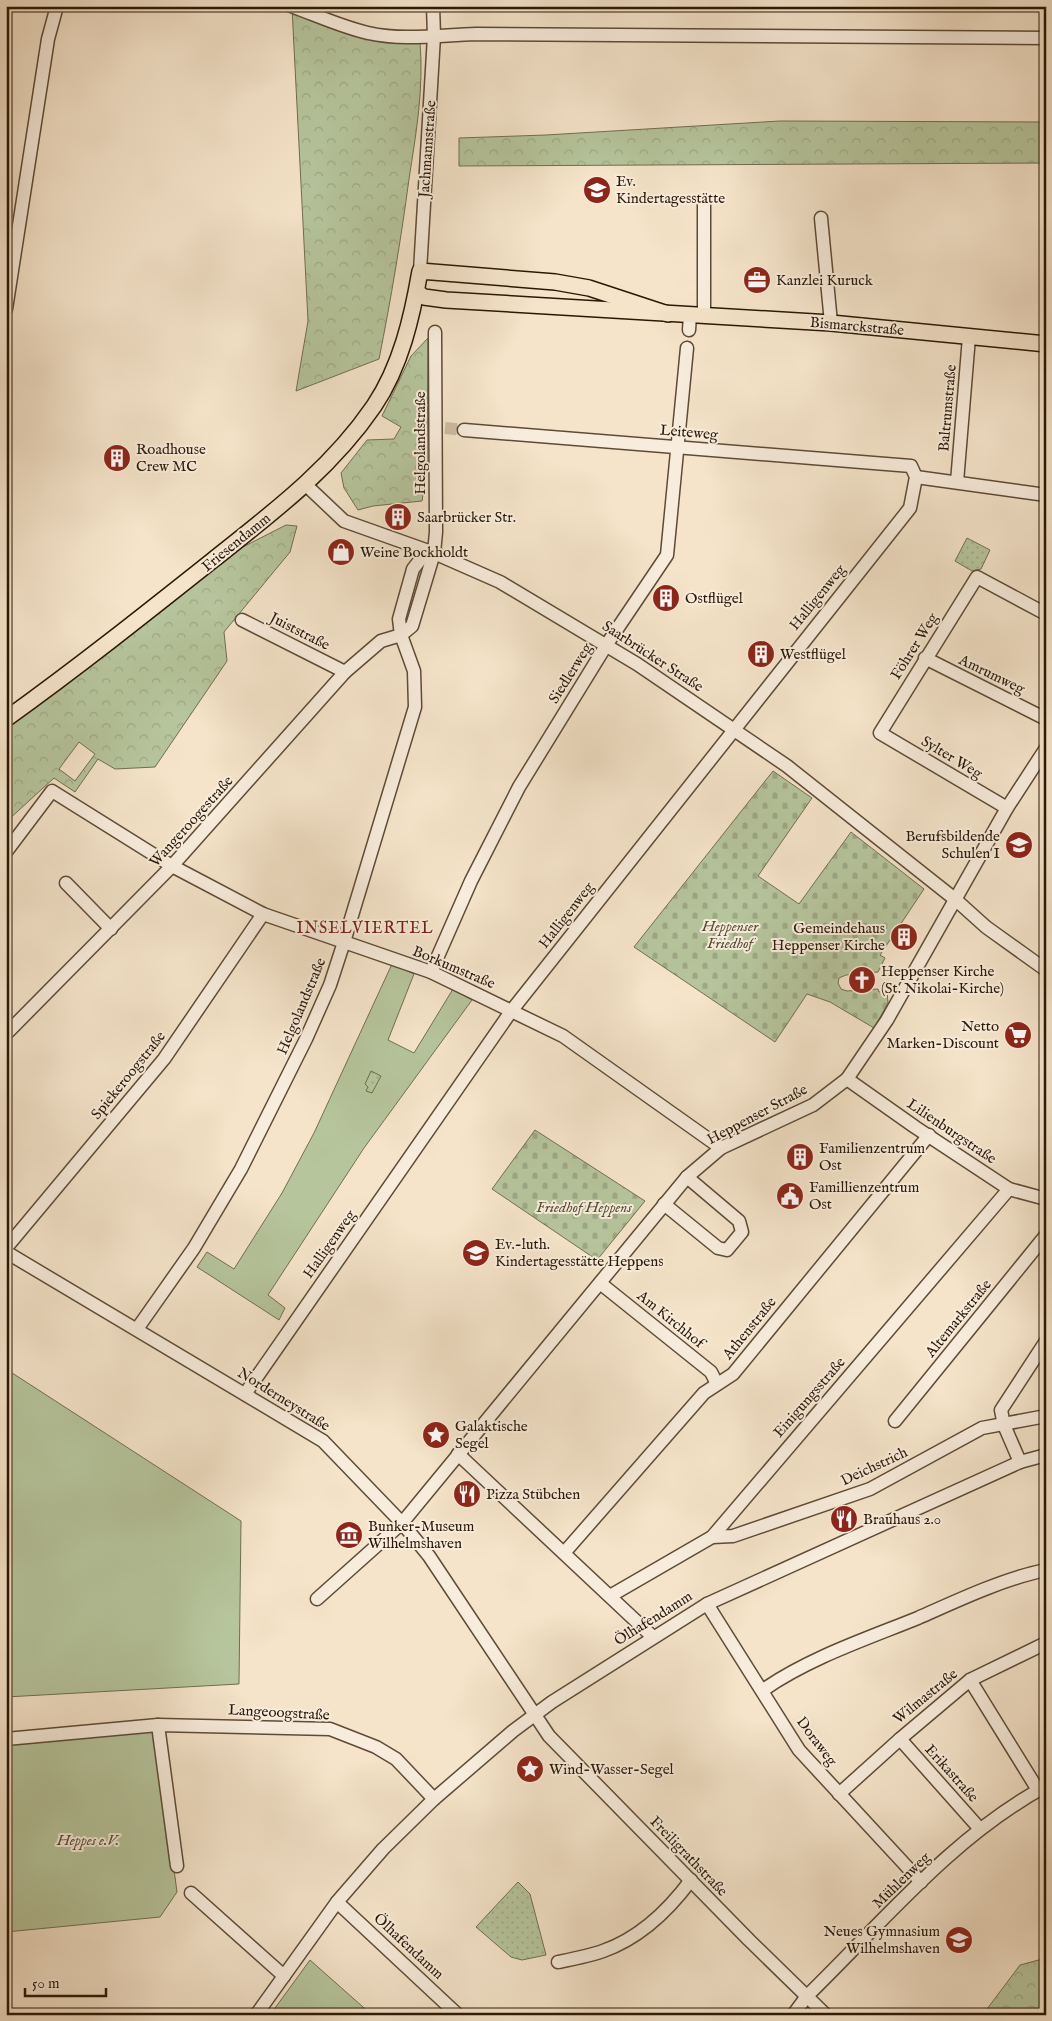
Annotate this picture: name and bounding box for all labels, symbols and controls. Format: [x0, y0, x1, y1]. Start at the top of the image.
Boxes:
street label: Jachmannstraße [414, 100, 440, 200]
place label: Ev. Kindertagesstätte [616, 172, 725, 208]
school or university icon: Ev. Kindertagesstätte [582, 175, 612, 205]
office icon: Kanzlei Kuruck [742, 265, 772, 295]
place label: Kanzlei Kuruck [776, 271, 874, 290]
street label: Bismarckstraße [809, 313, 905, 340]
street label: Baltrumstraße [934, 363, 961, 452]
street label: Helgolandstraße [411, 391, 430, 495]
street label: Leiteweg [659, 420, 720, 445]
place label: Roadhouse Crew MC [136, 440, 206, 476]
building icon: Roadhouse Crew MC [102, 443, 132, 473]
building icon: Saarbrücker Str. [383, 502, 413, 532]
street label: Friesendamm [198, 508, 275, 576]
place label: Saarbrücker Str. [417, 508, 516, 527]
shop icon: Weine Bockholdt [326, 537, 356, 567]
place label: Weine Bockholdt [360, 543, 468, 562]
street label: Halligenweg [785, 560, 850, 634]
building icon: Ostflügel [651, 583, 681, 613]
place label: Ostflügel [685, 589, 744, 608]
street label: Juiststraße [265, 607, 333, 655]
street label: Föhrer Weg [886, 609, 943, 683]
street label: Saarbrücker Straße [599, 617, 707, 696]
street label: Siedlerweg [544, 639, 597, 707]
building icon: Westflügel [746, 639, 776, 669]
place label: Westflügel [780, 645, 847, 664]
street label: Amrumweg [955, 650, 1029, 699]
street label: Sylter Weg [918, 732, 987, 784]
street label: Wangeroogestraße [145, 772, 238, 871]
place label: Berufsbildende Schulen I [905, 827, 1001, 863]
school or university icon: Berufsbildende Schulen I [1004, 830, 1034, 860]
street label: Halligenweg [535, 878, 599, 952]
park label: Heppenser Friedhof [701, 917, 759, 953]
district label: INSELVIERTEL [296, 919, 434, 939]
place label: Gemeindehaus Heppenser Kirche [772, 919, 885, 955]
building icon: Gemeindehaus Heppenser Kirche [889, 922, 919, 952]
street label: Borkumstraße [410, 942, 498, 993]
street label: Helgolandstraße [273, 955, 330, 1058]
place label: Heppenser Kirche (St. Nikolai-Kirche) [881, 962, 1004, 998]
church icon: Heppenser Kirche (St. Nikolai-Kirche) [847, 965, 877, 995]
place label: Netto Marken-Discount [887, 1017, 999, 1053]
supermarket icon: Netto Marken-Discount [1003, 1020, 1033, 1050]
street label: Spiekeroogstraße [87, 1027, 170, 1123]
street label: Heppenser Straße [704, 1080, 811, 1149]
street label: Lilienburgstraße [903, 1094, 1000, 1168]
place label: Familienzentrum Ost [819, 1139, 926, 1175]
building icon: Familienzentrum Ost [785, 1142, 815, 1172]
place label: Famillienzentrum Ost [809, 1178, 920, 1214]
public building icon: Famillienzentrum Ost [775, 1181, 805, 1211]
park label: Friedhof Heppens [536, 1198, 632, 1217]
street label: Halligenweg [299, 1206, 360, 1282]
place label: Ev.-luth. Kindertagesstätte Heppens [495, 1235, 664, 1271]
school or university icon: Ev.-luth. Kindertagesstätte Heppens [461, 1238, 491, 1268]
street label: Altemarkstraße [921, 1275, 996, 1362]
street label: Am Kirchhof [632, 1286, 710, 1354]
street label: Athenstraße [718, 1293, 780, 1364]
street label: Einigungsstraße [769, 1353, 850, 1442]
street label: Norderneystraße [234, 1363, 334, 1436]
place label: Galaktische Segel [455, 1417, 528, 1453]
place icon: Galaktische Segel [421, 1420, 451, 1450]
street label: Deichstrich [838, 1443, 911, 1490]
restaurant icon: Pizza Stübchen [452, 1479, 482, 1509]
place label: Pizza Stübchen [486, 1485, 580, 1504]
restaurant icon: Brauhaus 2.0 [829, 1504, 859, 1534]
place label: Brauhaus 2.0 [863, 1510, 941, 1529]
place label: Bunker-Museum Wilhelmshaven [368, 1517, 475, 1553]
museum icon: Bunker-Museum Wilhelmshaven [334, 1520, 364, 1550]
street label: Ölhafendamm [611, 1587, 696, 1650]
street label: Wilmastraße [889, 1665, 962, 1728]
street label: Langeoogstraße [228, 1700, 330, 1725]
street label: Doraweg [792, 1713, 842, 1770]
street label: Erikastraße [921, 1740, 983, 1806]
place icon: Wind-Wasser-Segel [515, 1754, 545, 1784]
place label: Wind-Wasser-Segel [549, 1760, 675, 1779]
street label: Freiligrathstraße [646, 1812, 732, 1900]
park label: Heppes e.V. [56, 1831, 120, 1850]
street label: Mühlenweg [868, 1847, 935, 1913]
street label: Ölhafendamm [370, 1909, 448, 1984]
place label: Neues Gymnasium Wilhelmshaven [823, 1922, 940, 1958]
school or university icon: Neues Gymnasium Wilhelmshaven [944, 1925, 974, 1955]
scale bar [25, 1966, 106, 1998]
text: 50 m [32, 1974, 60, 1993]

